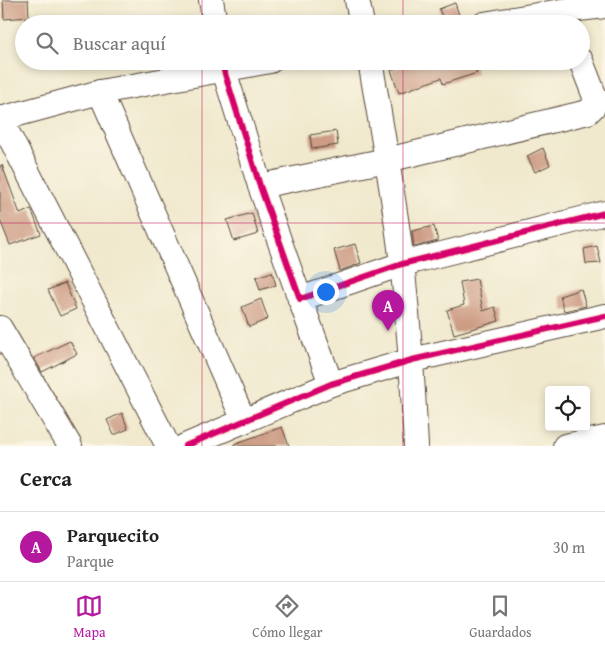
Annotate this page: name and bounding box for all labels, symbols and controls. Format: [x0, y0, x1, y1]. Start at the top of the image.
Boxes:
search box [15, 15, 590, 70]
icon: search [33, 29, 61, 57]
text: Buscar aquí [73, 29, 166, 57]
your location [313, 279, 339, 305]
pin: A [372, 290, 404, 331]
map controls [545, 386, 590, 431]
button: locate [545, 386, 590, 431]
text: Cerca [20, 463, 72, 494]
text: Parquecito [67, 521, 159, 549]
text: A [31, 535, 41, 559]
text: 30 m [553, 535, 585, 559]
text: Parque [67, 549, 114, 573]
tab: Mapa [73, 592, 106, 642]
tab: Cómo llegar [252, 592, 323, 642]
tab: Guardados [469, 592, 532, 642]

